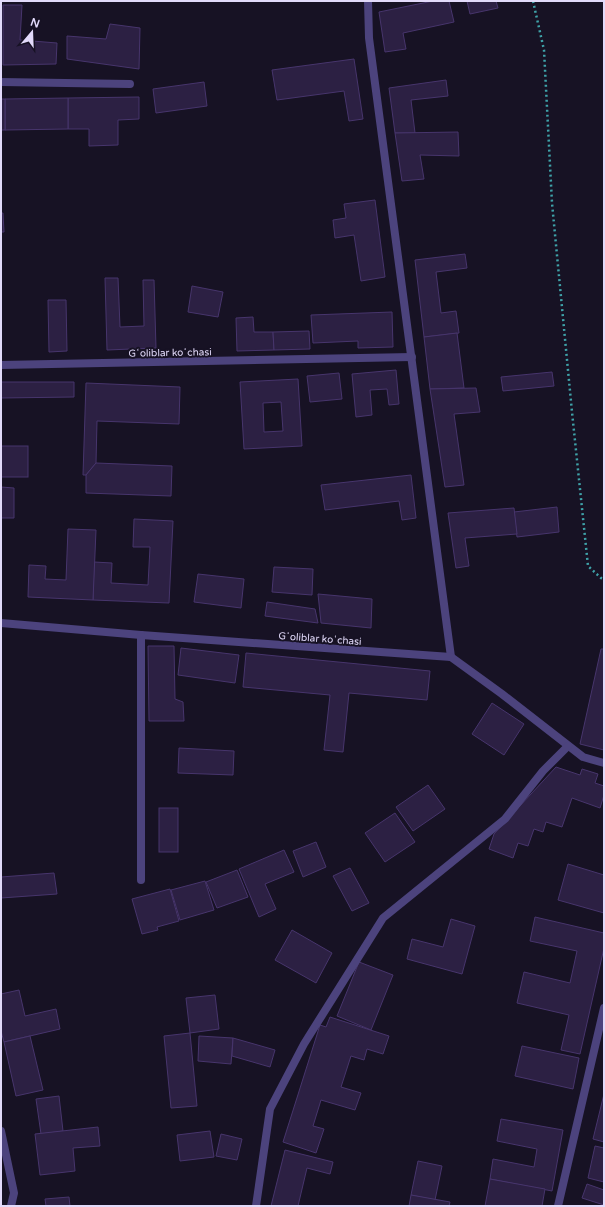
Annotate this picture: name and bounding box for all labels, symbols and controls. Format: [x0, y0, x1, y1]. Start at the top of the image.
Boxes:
north arrow [12, 12, 52, 52]
text: N [29, 15, 41, 31]
street label: Gʻoliblar koʻchasi [128, 346, 212, 360]
street label: Gʻoliblar koʻchasi [278, 630, 362, 648]

